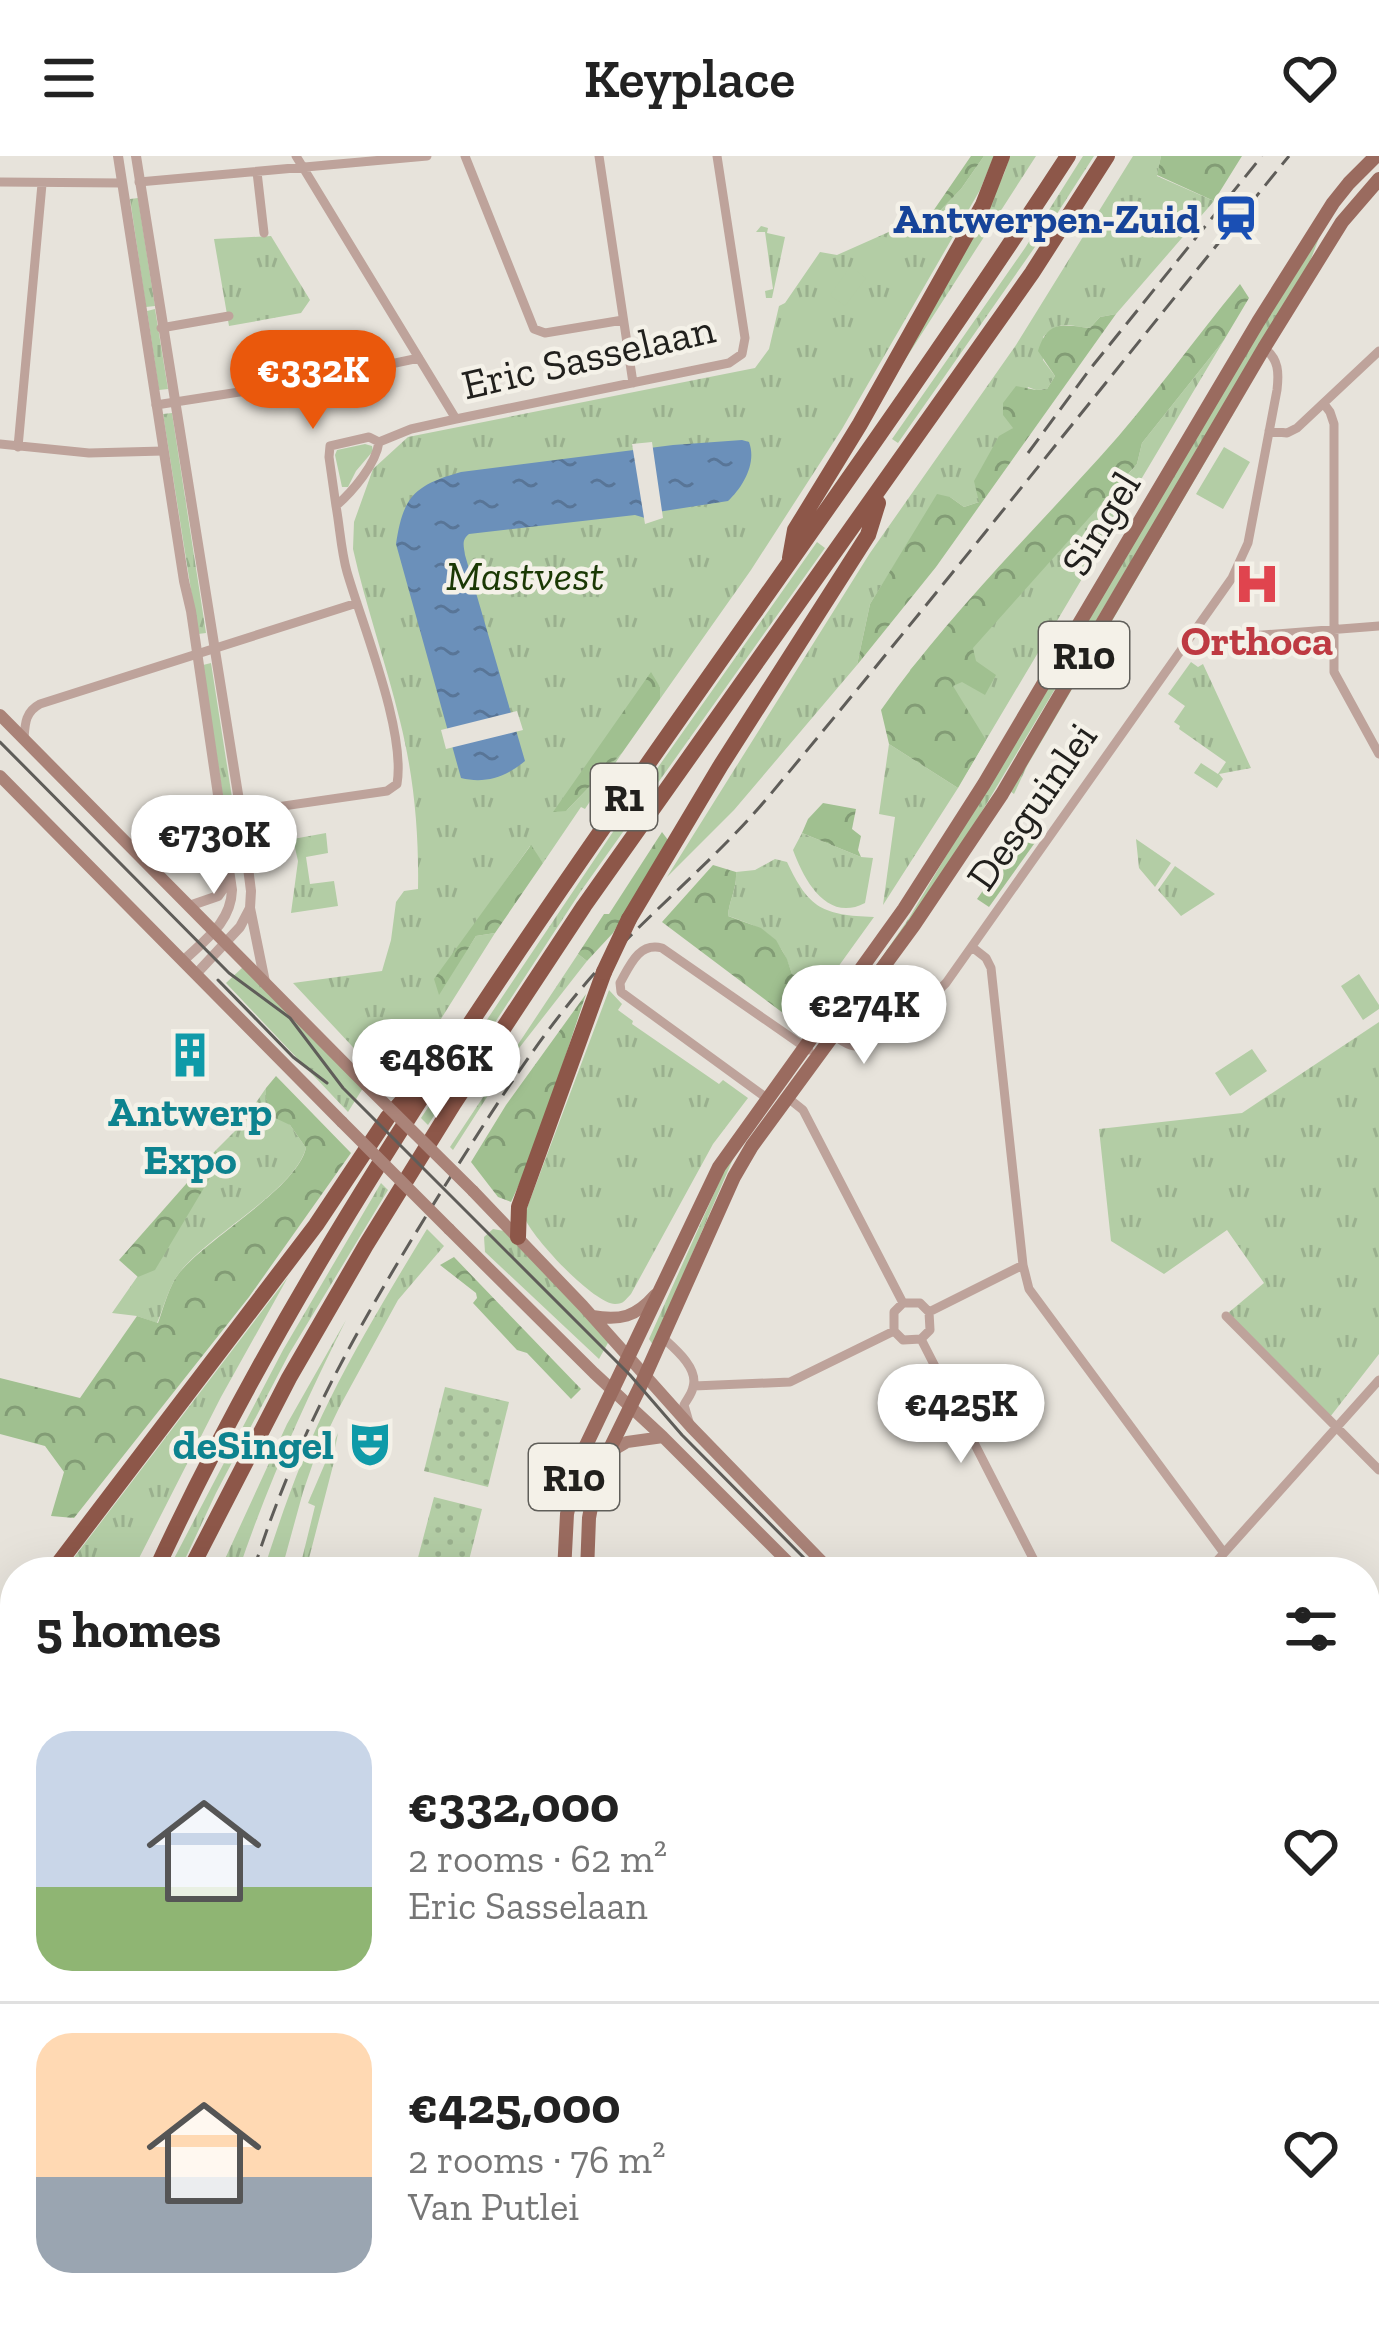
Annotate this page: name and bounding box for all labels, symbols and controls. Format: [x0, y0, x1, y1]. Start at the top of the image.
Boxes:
icon: menu [36, 45, 102, 111]
icon: heart [1277, 45, 1343, 111]
text: Keyplace [584, 46, 795, 111]
place label: Antwerpen-Zuid [893, 193, 1200, 244]
station icon: Antwerpen-Zuid [1211, 193, 1261, 243]
street label: Eric Sasselaan [457, 303, 720, 410]
pin: €332K [229, 330, 397, 432]
text: €332K [257, 345, 369, 392]
street label: Singel [1050, 462, 1151, 584]
park label: Mastvest [446, 550, 604, 601]
hospital icon: Orthoca [1232, 559, 1282, 609]
place label: Orthoca [1181, 615, 1333, 666]
road number: R10 [1039, 622, 1129, 688]
street label: Desguinlei [955, 713, 1108, 900]
road number: R1 [591, 764, 657, 830]
pin: €730K [130, 795, 298, 897]
text: €730K [158, 810, 270, 857]
pin: €274K [780, 965, 948, 1067]
text: €274K [808, 980, 920, 1027]
pin: €486K [352, 1019, 520, 1121]
building icon: Antwerp Expo [165, 1030, 215, 1080]
text: €486K [379, 1034, 493, 1081]
place label: Antwerp Expo [108, 1086, 272, 1185]
pin: €425K [877, 1364, 1045, 1466]
text: €425K [905, 1379, 1017, 1426]
place label: deSingel [173, 1419, 334, 1470]
theatre icon: deSingel [345, 1419, 395, 1469]
road number: R10 [529, 1444, 619, 1510]
icon: filters [1278, 1596, 1344, 1662]
text: 5 homes [36, 1599, 221, 1660]
text: €332,000 [408, 1774, 619, 1835]
icon: home [132, 1779, 276, 1923]
icon: heart [1278, 1818, 1344, 1884]
text: 2 rooms · 62 m² [408, 1835, 667, 1882]
text: Eric Sasselaan [408, 1882, 648, 1929]
text: €425,000 [408, 2075, 621, 2136]
icon: home [132, 2081, 276, 2225]
icon: heart [1278, 2120, 1344, 2186]
text: 2 rooms · 76 m² [408, 2136, 665, 2183]
text: Van Putlei [408, 2183, 579, 2230]

